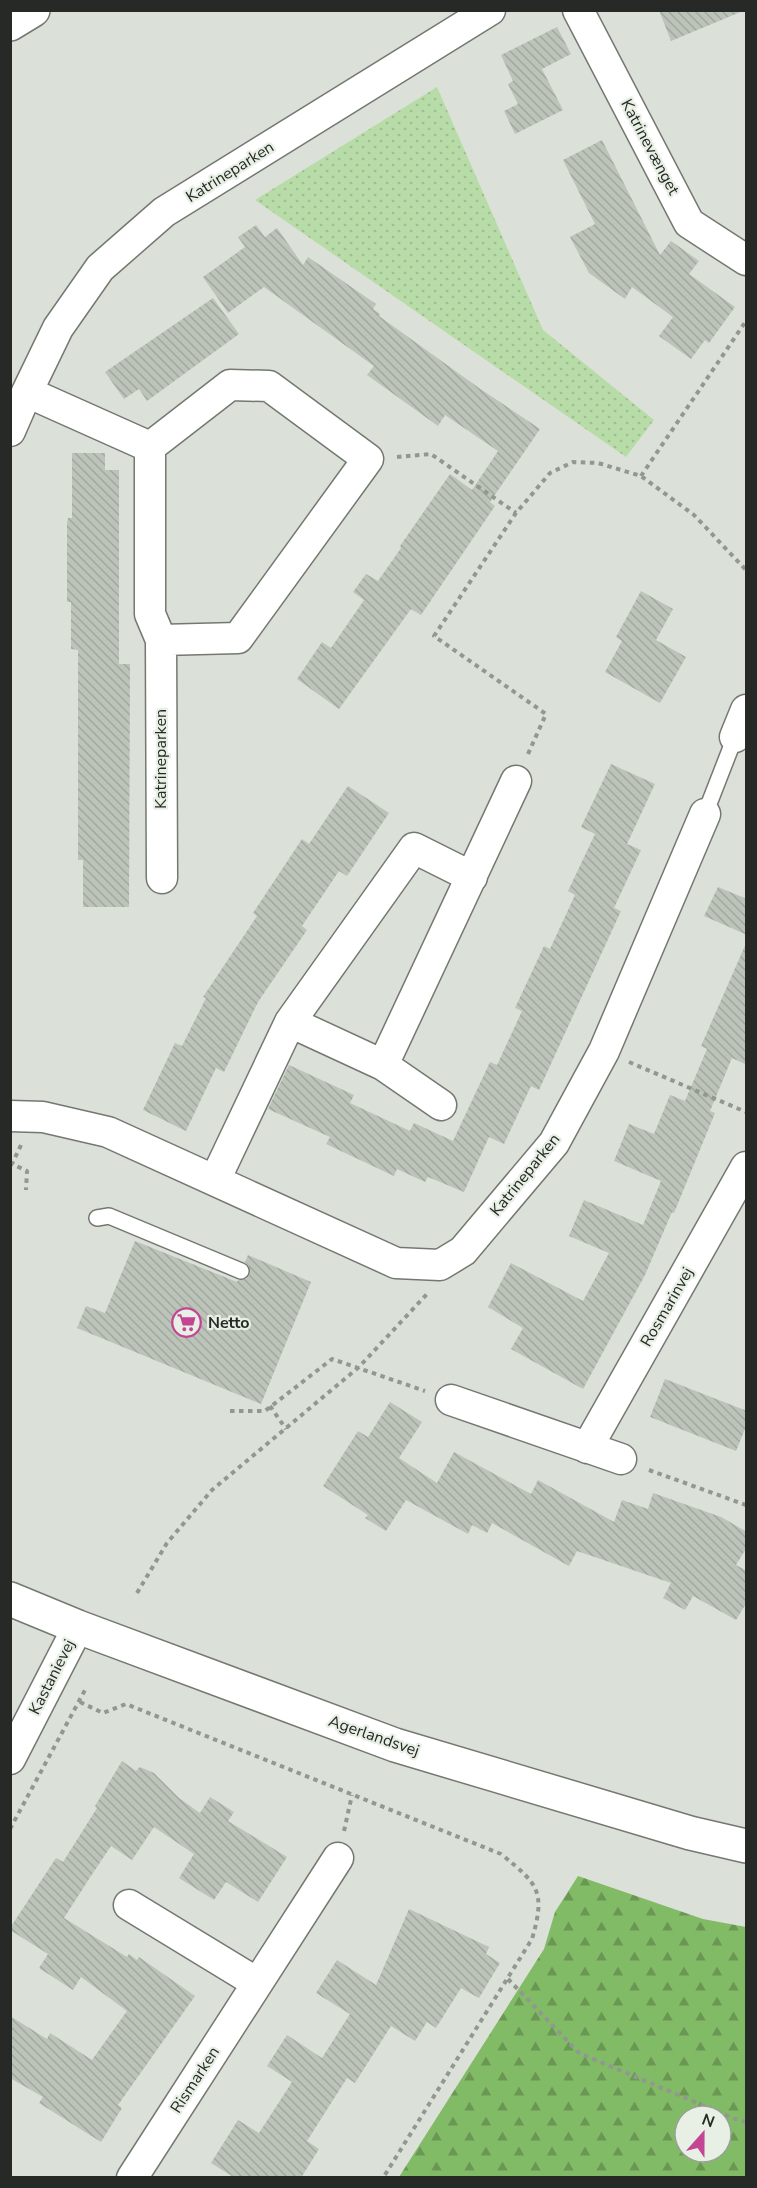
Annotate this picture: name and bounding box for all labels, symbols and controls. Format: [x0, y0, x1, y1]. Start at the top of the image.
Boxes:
street label: Katrinevænget [616, 95, 685, 199]
street label: Katrineparken [182, 136, 278, 208]
street label: Katrineparken [150, 709, 172, 809]
street label: Katrineparken [485, 1129, 565, 1221]
street label: Rosmarinvej [635, 1263, 699, 1351]
supermarket icon: Netto [171, 1307, 203, 1339]
place label: Netto [208, 1312, 250, 1334]
street label: Kastanievej [24, 1636, 80, 1718]
street label: Agerlandsvej [326, 1710, 422, 1762]
street label: Rismarken [165, 2042, 225, 2118]
north arrow [673, 2104, 733, 2164]
text: N [698, 2109, 718, 2133]

